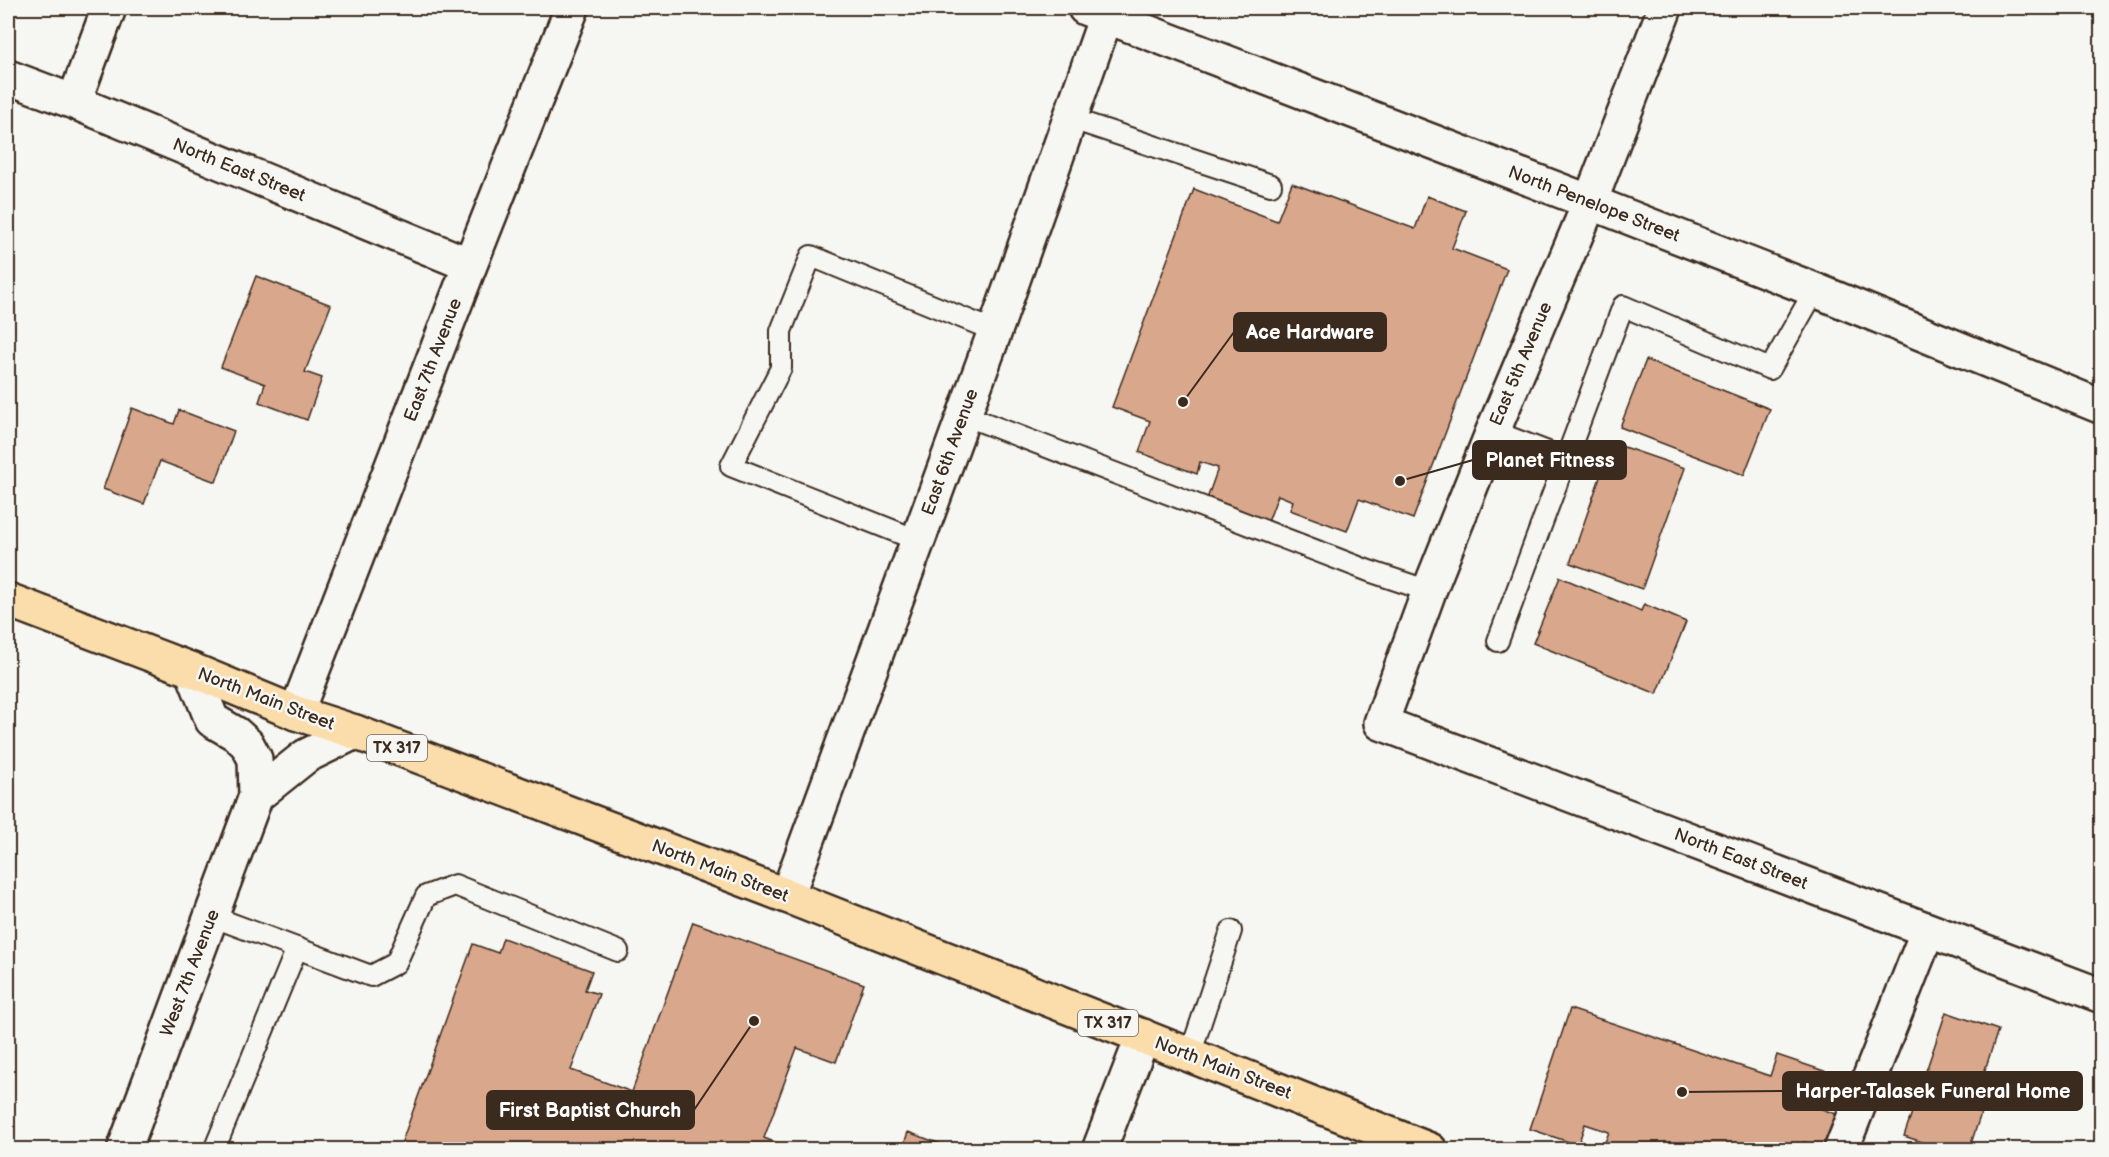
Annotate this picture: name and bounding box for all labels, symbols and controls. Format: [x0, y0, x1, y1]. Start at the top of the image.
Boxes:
street label: North East Street [170, 134, 309, 206]
street label: North Penelope Street [1505, 162, 1683, 247]
street label: East 7th Avenue [400, 295, 466, 425]
street label: East 5th Avenue [1485, 299, 1557, 429]
callout: Ace Hardware [1234, 313, 1386, 351]
text: Ace Hardware [1245, 321, 1374, 345]
street label: East 6th Avenue [917, 386, 983, 518]
callout: Planet Fitness [1473, 441, 1626, 479]
text: Planet Fitness [1485, 449, 1615, 473]
street label: North Main Street [195, 663, 338, 735]
road number: TX 317 [367, 735, 427, 761]
street label: North East Street [1671, 824, 1811, 894]
street label: North Main Street [649, 835, 792, 907]
street label: West 7th Avenue [156, 906, 224, 1040]
road number: TX 317 [1078, 1010, 1138, 1036]
street label: North Main Street [1152, 1032, 1295, 1104]
callout: Harper-Talasek Funeral Home [1783, 1072, 2082, 1110]
text: Harper-Talasek Funeral Home [1795, 1080, 2071, 1104]
callout: First Baptist Church [487, 1091, 694, 1129]
text: First Baptist Church [499, 1099, 681, 1123]

